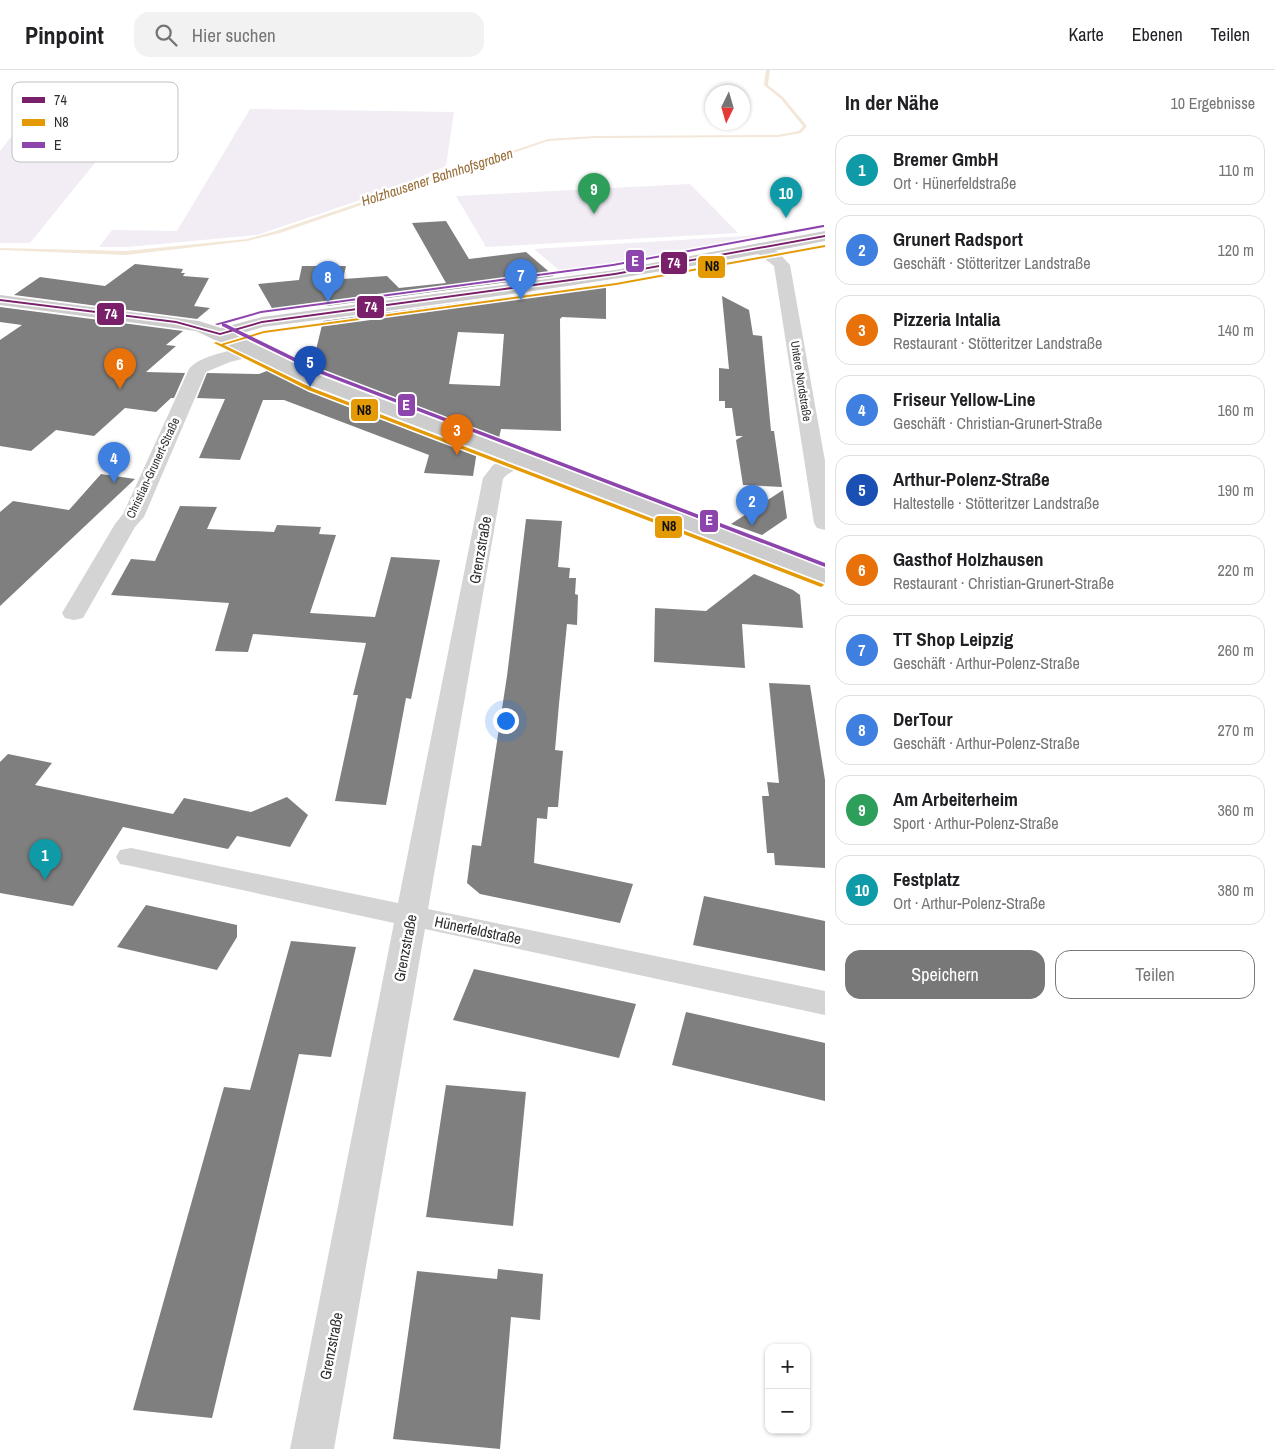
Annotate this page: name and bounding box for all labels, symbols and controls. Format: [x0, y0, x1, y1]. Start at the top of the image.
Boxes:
search box [134, 12, 484, 57]
text: Pinpoint [25, 19, 104, 51]
icon: search [152, 21, 180, 49]
text: Hier suchen [192, 22, 276, 48]
text: Karte [1068, 22, 1104, 47]
text: Ebenen [1132, 22, 1183, 47]
text: Teilen [1211, 22, 1250, 47]
legend [12, 82, 178, 162]
north arrow [705, 85, 750, 130]
text: In der Nähe [845, 88, 939, 117]
text: 74 [54, 91, 67, 109]
text: 10 Ergebnisse [1170, 92, 1255, 114]
text: N8 [54, 113, 69, 131]
text: E [54, 136, 62, 154]
water label: Holzhausener Bahnhofsgraben [359, 144, 515, 210]
text: Bremer GmbH [893, 146, 999, 172]
text: 1 [858, 159, 866, 181]
text: 110 m [1218, 159, 1254, 181]
text: Ort · Hünerfeldstraße [893, 172, 1016, 194]
pin: 9 [578, 173, 610, 214]
pin: 10 [770, 177, 802, 218]
text: Grunert Radsport [893, 226, 1023, 252]
text: 2 [858, 239, 866, 261]
text: 120 m [1218, 239, 1254, 261]
line badge: E [625, 249, 645, 273]
line badge: 74 [660, 251, 688, 275]
text: E [631, 252, 639, 270]
text: Geschäft · Stötteritzer Landstraße [893, 252, 1091, 274]
text: 74 [668, 254, 681, 272]
line badge: N8 [697, 255, 726, 279]
text: N8 [705, 257, 719, 275]
pin: 7 [505, 259, 537, 300]
pin: 8 [312, 261, 344, 302]
line badge: 74 [356, 295, 385, 319]
text: 74 [365, 298, 378, 316]
line badge: 74 [96, 302, 125, 326]
text: 74 [105, 305, 118, 323]
text: Pizzeria Intalia [893, 306, 1000, 332]
text: 3 [858, 319, 866, 341]
text: 140 m [1218, 319, 1254, 341]
text: Restaurant · Stötteritzer Landstraße [893, 332, 1102, 354]
street label: Untere Nordstraße [787, 340, 815, 422]
pin: 5 [294, 346, 326, 387]
pin: 6 [104, 348, 136, 389]
text: Friseur Yellow-Line [893, 386, 1035, 412]
line badge: E [397, 393, 416, 417]
text: E [402, 396, 410, 414]
line badge: N8 [350, 398, 379, 422]
text: 4 [858, 399, 866, 421]
text: 160 m [1218, 399, 1254, 421]
text: N8 [357, 401, 371, 419]
text: Geschäft · Christian-Grunert-Straße [893, 412, 1102, 434]
pin: 3 [441, 414, 473, 455]
street label: Christian-Grunert-Straße [123, 415, 183, 521]
pin: 4 [98, 442, 130, 483]
text: Arthur-Polenz-Straße [893, 466, 1050, 492]
text: 5 [858, 479, 866, 501]
text: 190 m [1218, 479, 1254, 501]
pin: 2 [736, 485, 768, 526]
text: Haltestelle · Stötteritzer Landstraße [893, 492, 1099, 514]
line badge: E [699, 509, 719, 533]
text: E [705, 511, 713, 529]
street label: Grenzstraße [464, 514, 496, 585]
line badge: N8 [654, 515, 683, 539]
text: N8 [662, 517, 676, 535]
text: Gasthof Holzhausen [893, 546, 1044, 572]
text: 6 [858, 559, 866, 581]
text: 220 m [1218, 559, 1254, 581]
text: Restaurant · Christian-Grunert-Straße [893, 572, 1114, 594]
text: TT Shop Leipzig [893, 626, 1013, 652]
text: 7 [858, 639, 866, 661]
text: 260 m [1218, 639, 1254, 661]
text: Geschäft · Arthur-Polenz-Straße [893, 652, 1080, 674]
text: DerTour [893, 706, 952, 732]
your location [493, 708, 519, 734]
text: 8 [858, 719, 866, 741]
text: 270 m [1218, 719, 1254, 741]
text: Geschäft · Arthur-Polenz-Straße [893, 732, 1080, 754]
text: Am Arbeiterheim [893, 786, 1018, 812]
text: 9 [858, 799, 866, 821]
text: 360 m [1218, 799, 1254, 821]
text: Sport · Arthur-Polenz-Straße [893, 812, 1059, 834]
pin: 1 [29, 839, 61, 880]
text: Festplatz [893, 866, 960, 892]
text: 10 [855, 879, 869, 901]
text: 380 m [1218, 879, 1254, 901]
text: Ort · Arthur-Polenz-Straße [893, 892, 1045, 914]
street label: Hünerfeldstraße [433, 911, 523, 949]
street label: Grenzstraße [388, 912, 422, 984]
button: Speichern [845, 950, 1045, 999]
button: Teilen [1055, 950, 1255, 999]
street label: Grenzstraße [314, 1310, 348, 1382]
map controls [765, 1344, 810, 1434]
button: + [765, 1344, 810, 1389]
button: − [765, 1389, 810, 1434]

